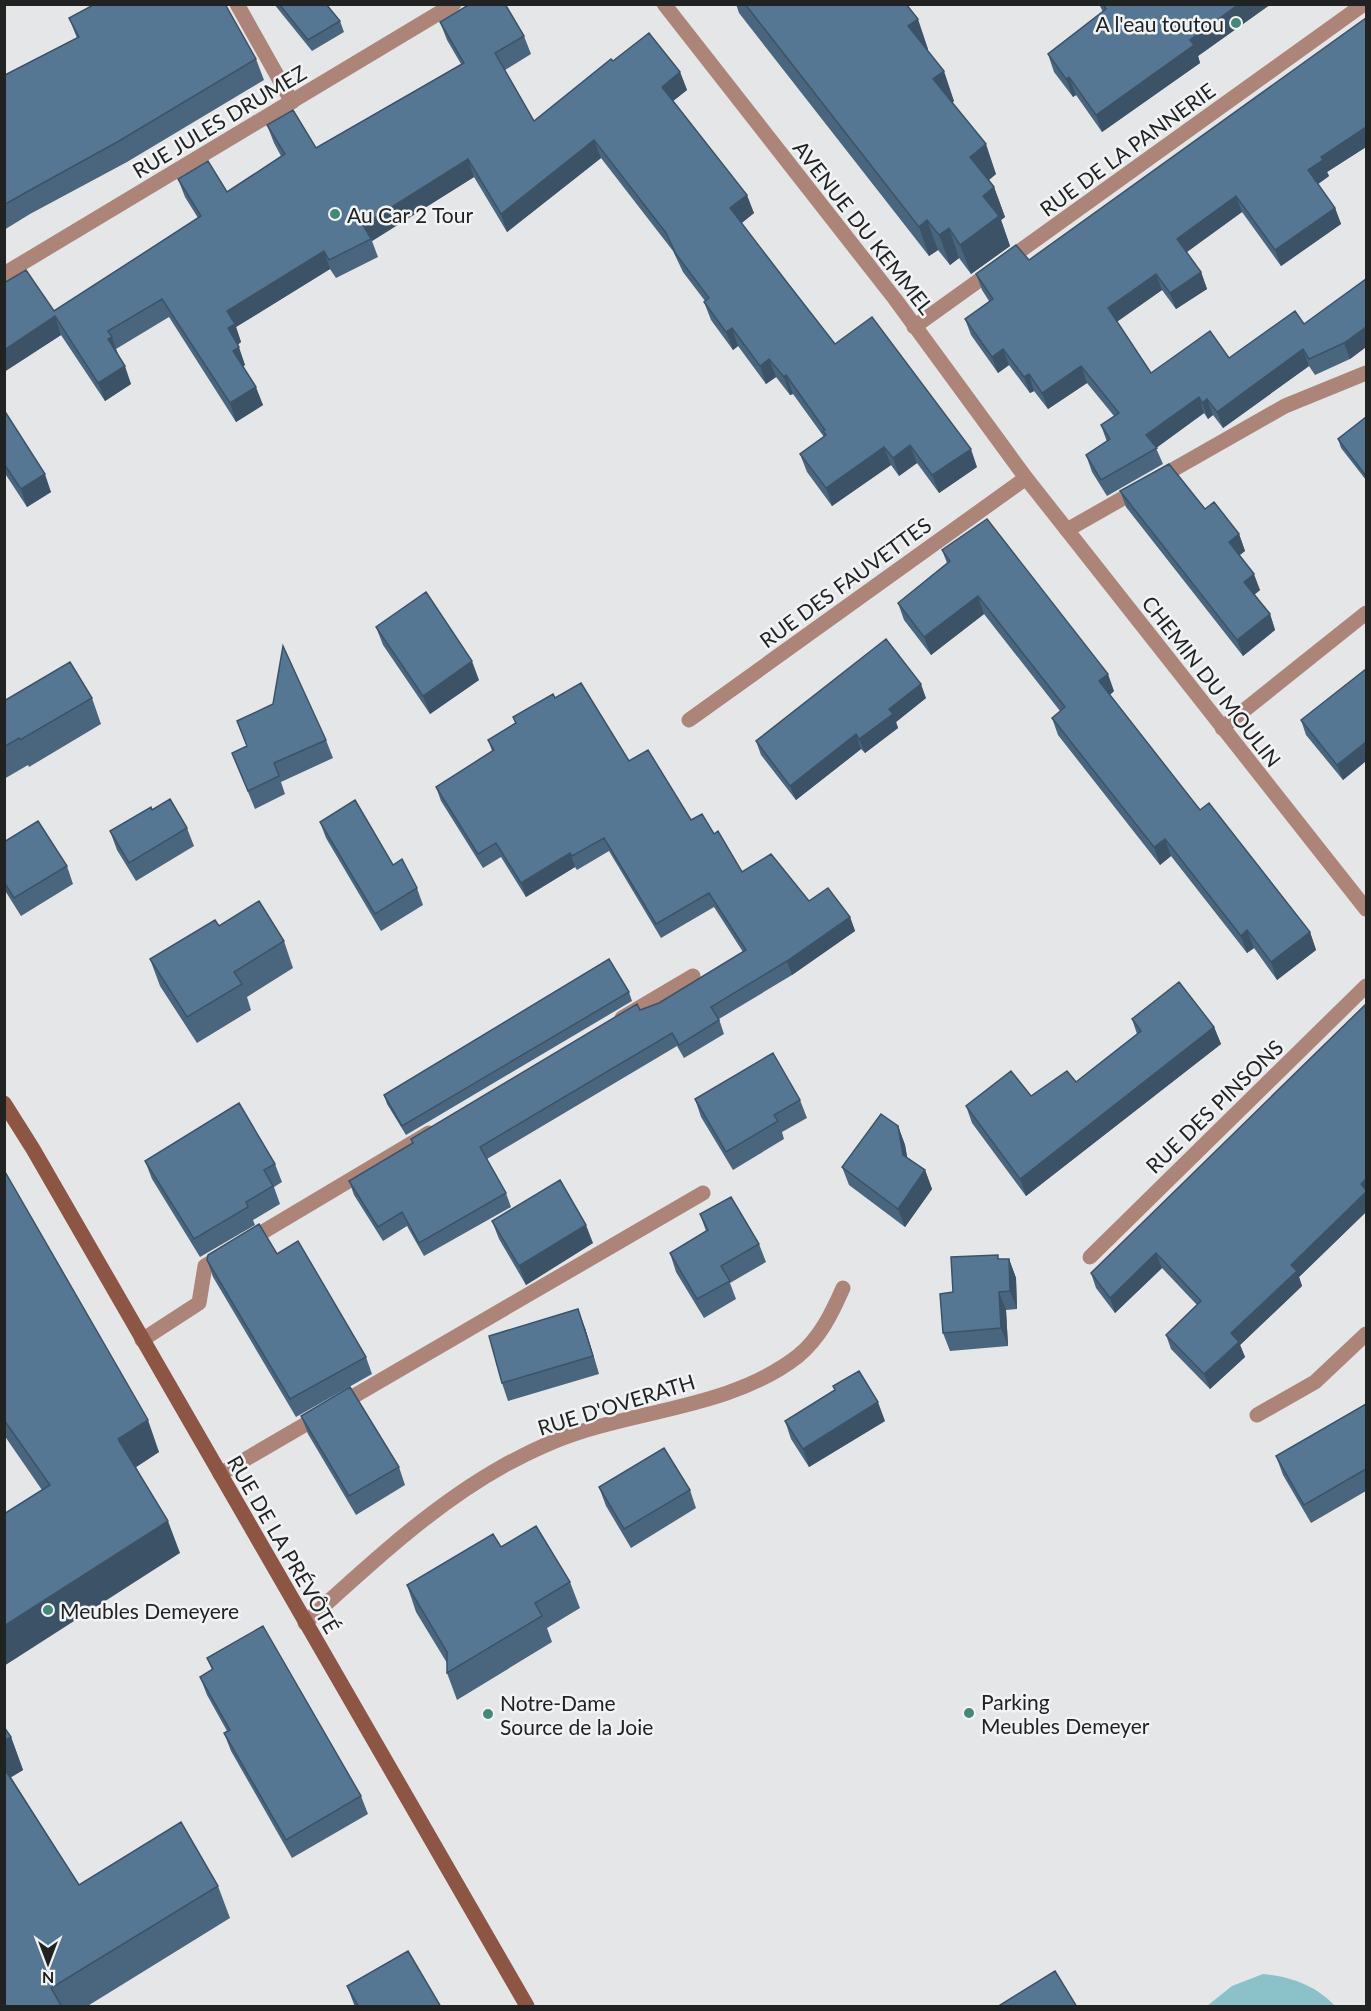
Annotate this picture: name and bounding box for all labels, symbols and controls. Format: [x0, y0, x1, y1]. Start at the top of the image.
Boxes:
place label: A l'eau toutou [1096, 11, 1224, 36]
marker: A l'eau toutou [1229, 16, 1243, 30]
street label: RUE JULES DRUMEZ [128, 59, 310, 183]
street label: RUE DE LA PANNERIE [1035, 77, 1219, 221]
street label: AVENUE DU KEMMEL [789, 135, 940, 319]
place label: Au Car 2 Tour [347, 202, 473, 227]
marker: Au Car 2 Tour [328, 207, 342, 221]
street label: RUE DES FAUVETTES [755, 511, 935, 653]
street label: CHEMIN DU MOULIN [1137, 590, 1287, 772]
street label: RUE DES PINSONS [1140, 1034, 1288, 1178]
street label: RUE D'OVERATH [534, 1368, 698, 1440]
street label: RUE DE LA PRÉVÔTÉ [223, 1450, 345, 1638]
place label: Meubles Demeyere [60, 1598, 239, 1623]
marker: Meubles Demeyere [41, 1603, 55, 1617]
place label: Parking Meubles Demeyer [981, 1689, 1150, 1738]
place label: Notre-Dame Source de la Joie [500, 1690, 653, 1739]
marker: Parking Meubles Demeyer [962, 1706, 976, 1720]
marker: Notre-Dame Source de la Joie [481, 1707, 495, 1721]
north arrow [18, 1933, 78, 1993]
text: N [42, 1969, 54, 1988]

